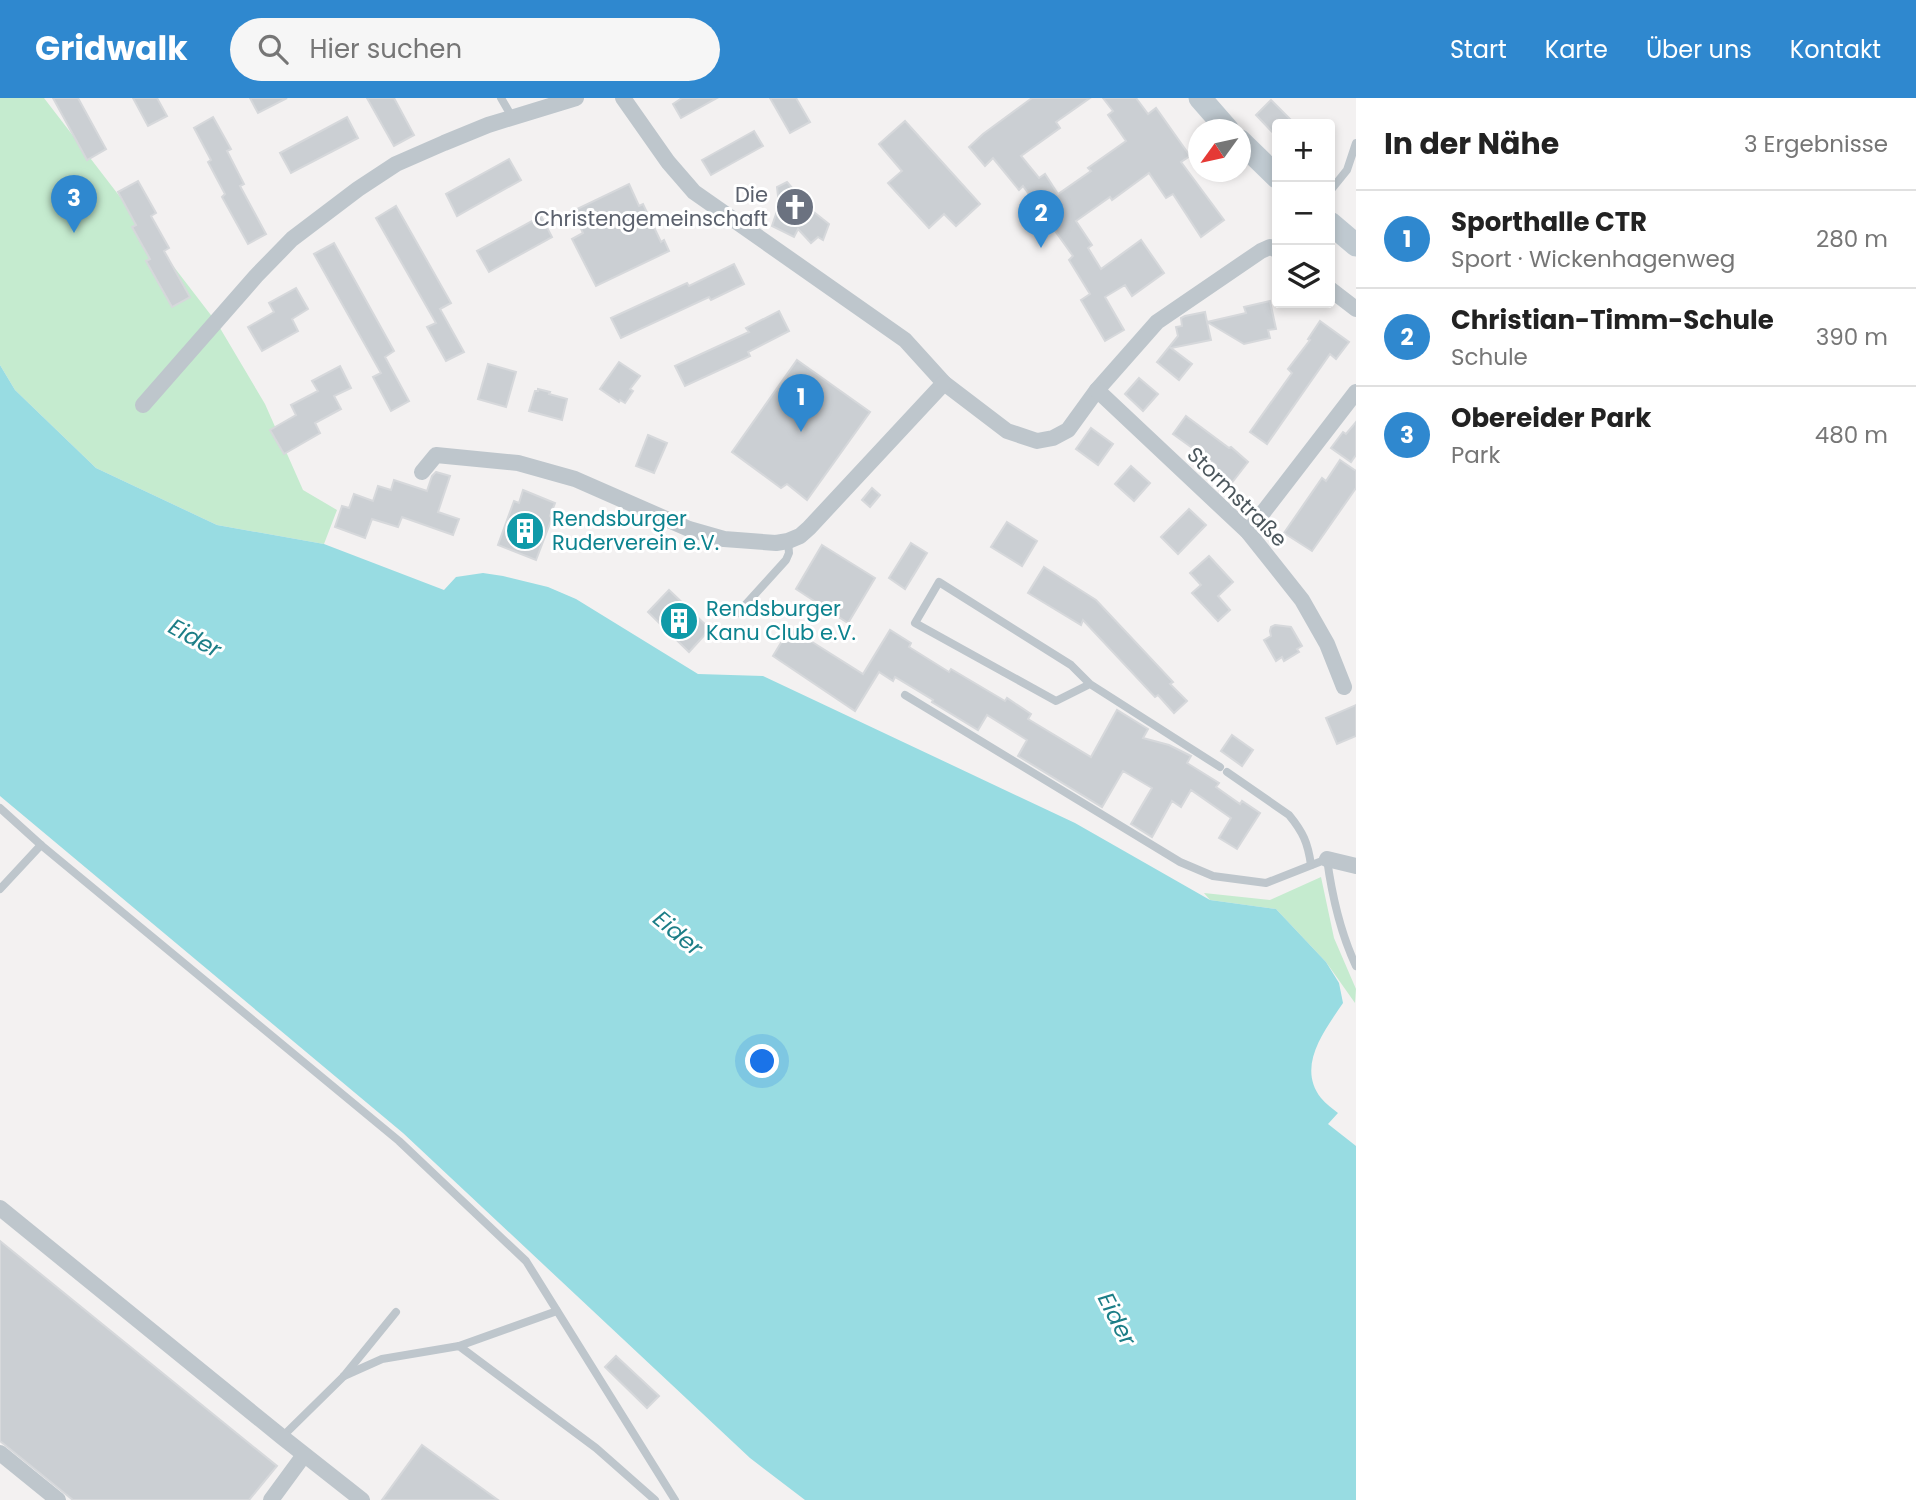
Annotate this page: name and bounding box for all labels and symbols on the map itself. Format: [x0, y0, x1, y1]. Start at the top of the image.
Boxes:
north arrow [1188, 119, 1251, 182]
pin: 3 [51, 175, 97, 233]
place label: Die Christengemeinschaft [534, 180, 768, 233]
church icon: Die Christengemeinschaft [774, 186, 816, 228]
pin: 2 [1018, 190, 1064, 248]
pin: 1 [778, 374, 824, 432]
street label: Stormstraße [1181, 440, 1294, 553]
place label: Rendsburger Ruderverein e.V. [552, 504, 719, 557]
building icon: Rendsburger Ruderverein e.V. [504, 510, 546, 552]
place label: Rendsburger Kanu Club e.V. [706, 594, 856, 647]
building icon: Rendsburger Kanu Club e.V. [658, 600, 700, 642]
water label: Eider [163, 610, 228, 666]
water label: Eider [646, 903, 711, 964]
your location [745, 1044, 779, 1078]
water label: Eider [1090, 1287, 1145, 1352]

